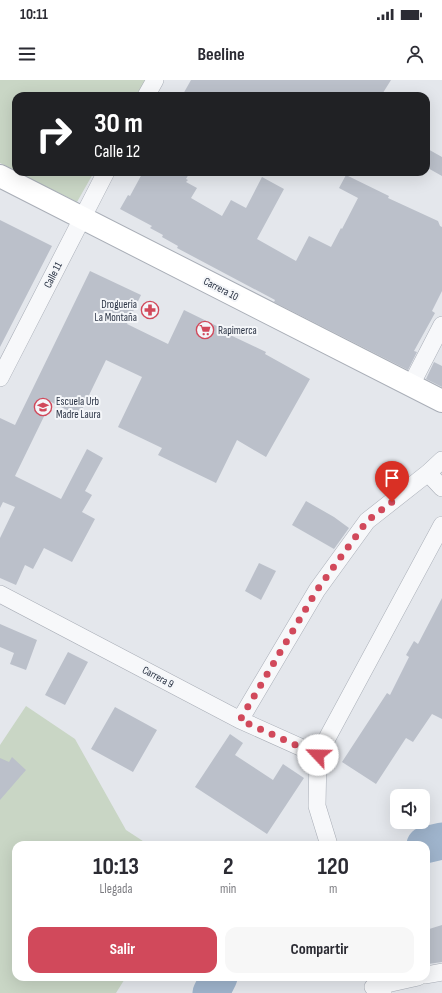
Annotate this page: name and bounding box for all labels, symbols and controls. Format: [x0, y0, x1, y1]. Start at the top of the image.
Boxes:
text: 10:11 [20, 5, 48, 24]
icon: menu [16, 43, 38, 65]
icon: person [404, 43, 426, 65]
text: Beeline [197, 44, 245, 65]
text: 30 m [94, 107, 143, 140]
icon: right [28, 108, 80, 160]
text: Calle 12 [94, 141, 140, 162]
street label: Calle 11 [41, 260, 65, 290]
street label: Carrera 10 [201, 275, 241, 303]
place label: Drogueria La Montaña [95, 298, 137, 324]
pharmacy icon: Drogueria La Montaña [140, 300, 160, 320]
supermarket icon: Rapimerca [195, 320, 215, 340]
place label: Rapimerca [218, 324, 257, 337]
place label: Escuela Urb Madre Laura [56, 395, 101, 421]
school or university icon: Escuela Urb Madre Laura [33, 397, 53, 417]
pin [375, 461, 409, 502]
icon: arrive [381, 467, 403, 489]
street label: Carrera 9 [140, 663, 176, 691]
position arrow [297, 734, 339, 776]
map controls [390, 789, 430, 829]
button: sound [390, 789, 430, 829]
text: 10:13 [93, 852, 139, 881]
text: 2 [223, 852, 233, 881]
text: 120 [317, 852, 349, 881]
text: Llegada [100, 881, 132, 897]
text: min [220, 881, 236, 897]
text: m [329, 881, 337, 897]
button: Salir [28, 927, 217, 973]
button: Compartir [225, 927, 414, 973]

